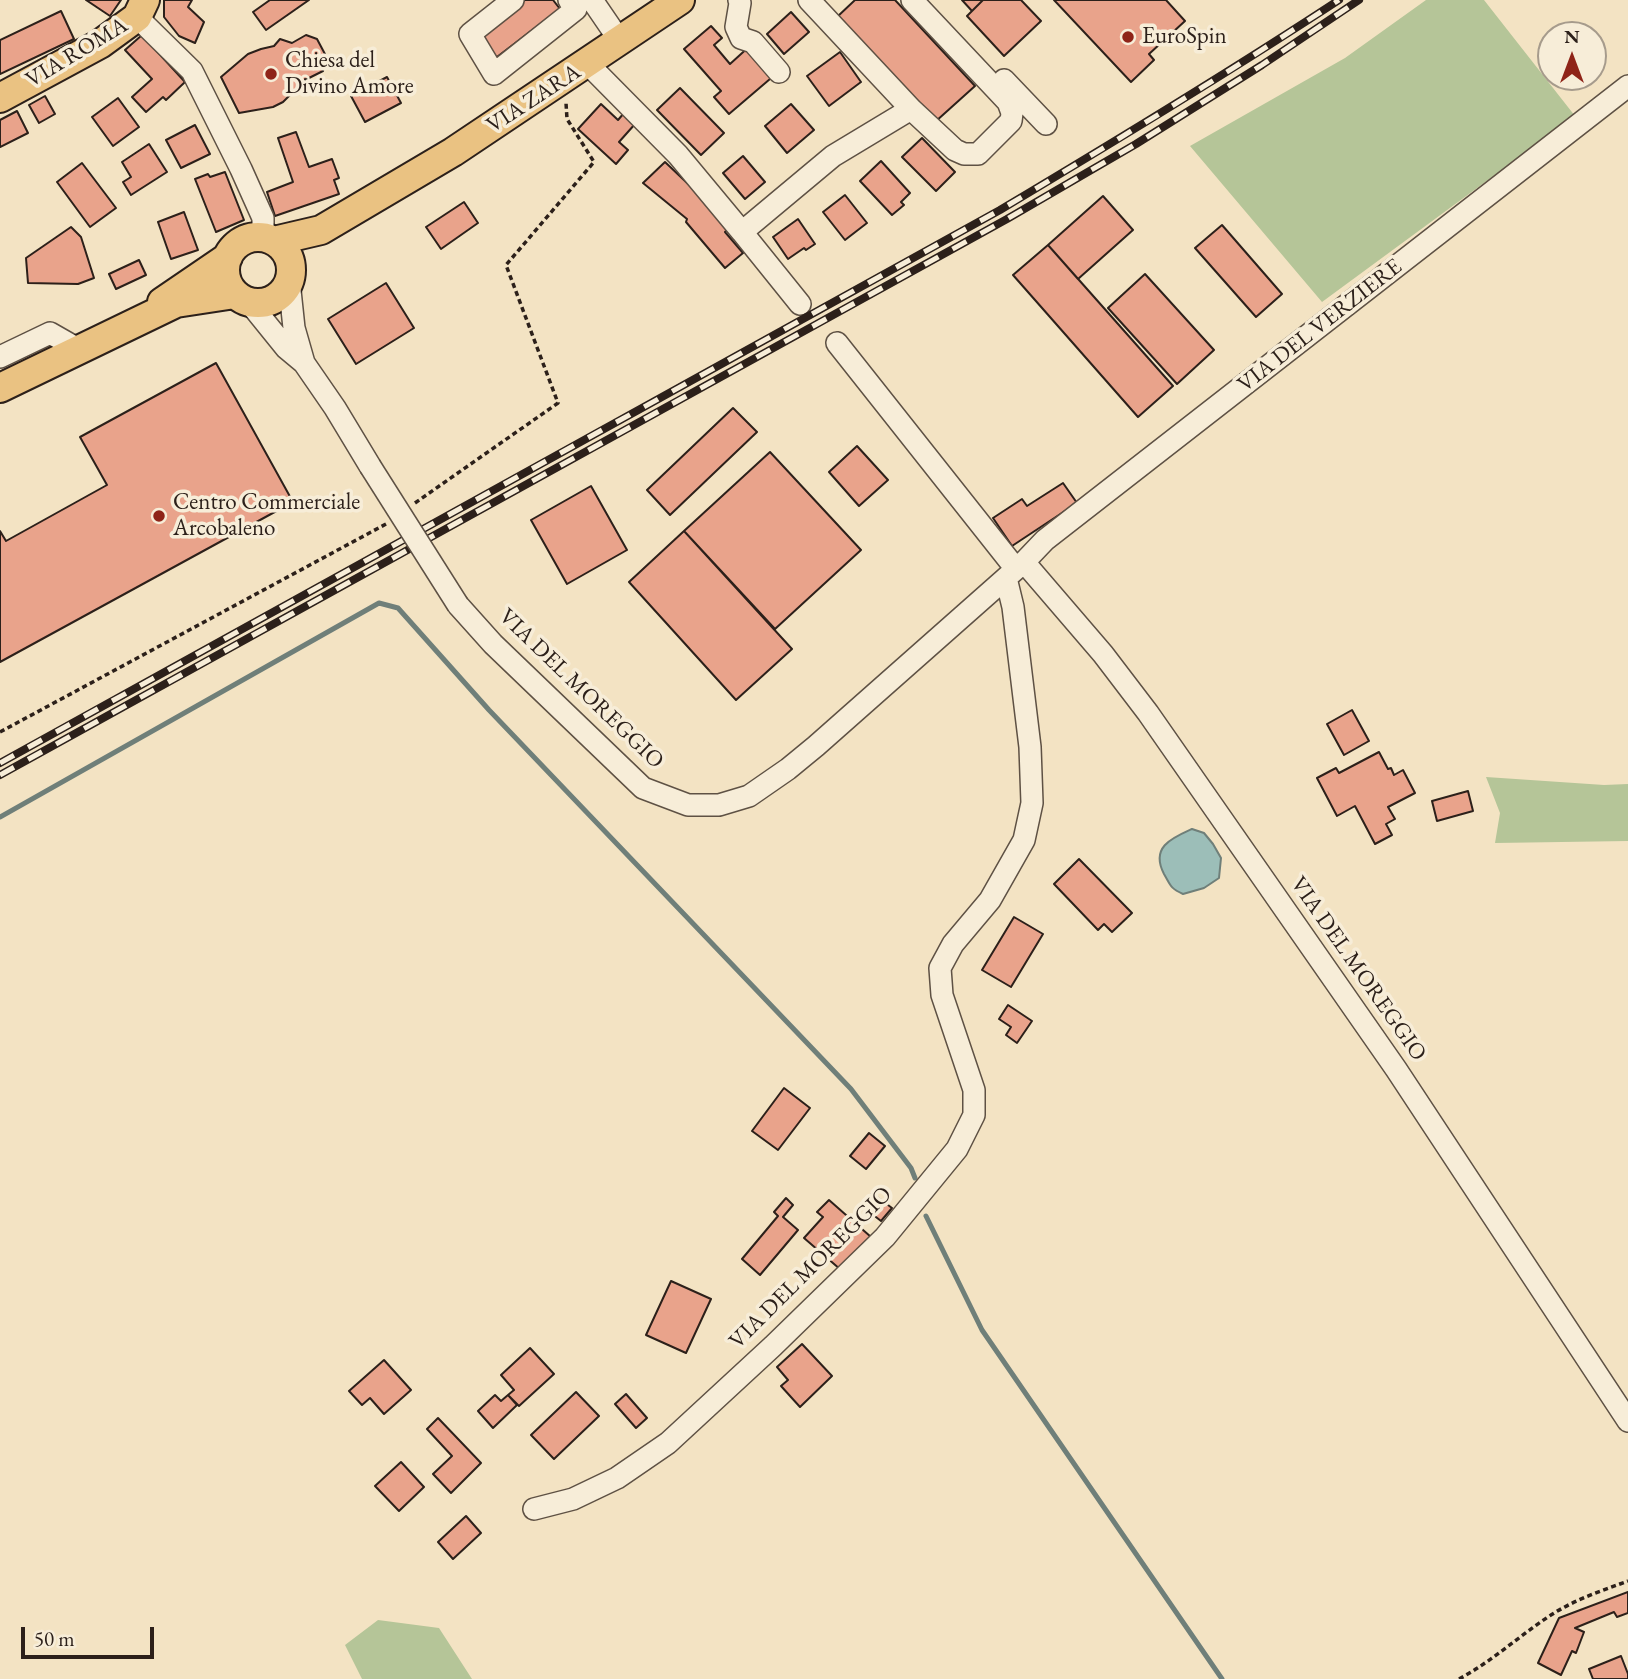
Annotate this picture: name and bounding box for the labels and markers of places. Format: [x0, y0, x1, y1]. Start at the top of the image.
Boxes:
place label: EuroSpin [1142, 23, 1227, 51]
marker: EuroSpin [1120, 29, 1136, 45]
place label: Chiesa del Divino Amore [285, 47, 414, 101]
marker: Chiesa del Divino Amore [263, 66, 279, 82]
place label: Centro Commerciale Arcobaleno [173, 489, 360, 543]
marker: Centro Commerciale Arcobaleno [151, 508, 167, 524]

